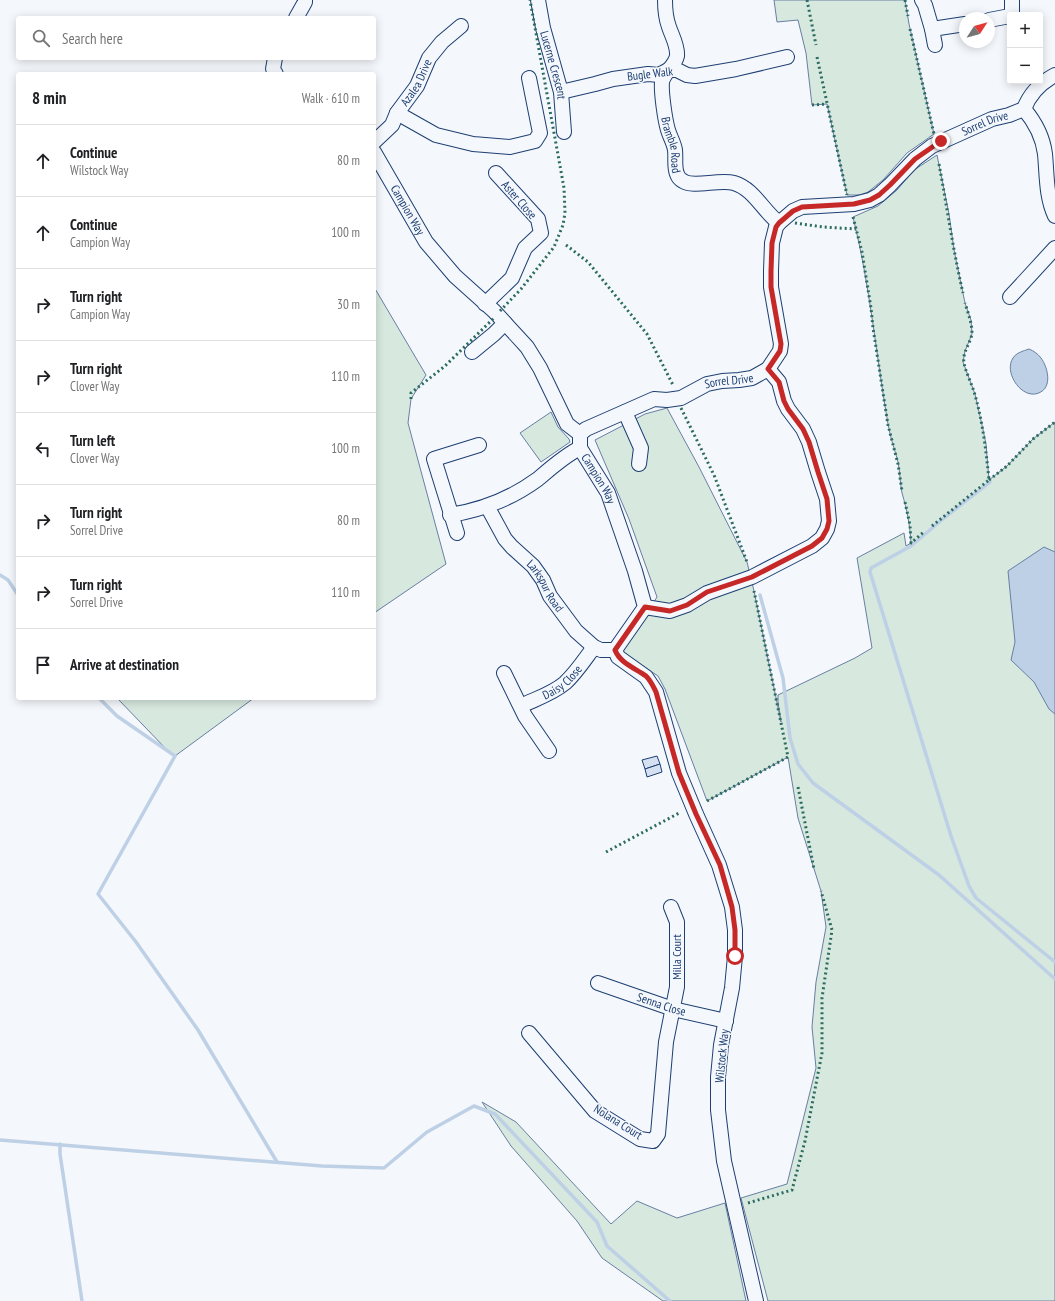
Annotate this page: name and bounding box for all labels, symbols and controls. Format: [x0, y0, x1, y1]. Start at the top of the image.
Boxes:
north arrow [959, 12, 995, 48]
map controls [1007, 12, 1043, 84]
button: + [1007, 12, 1043, 48]
search box [16, 16, 376, 60]
icon: search [30, 27, 52, 49]
text: Search here [62, 29, 123, 48]
street label: Lucerne Crescent [537, 29, 570, 101]
button: − [1007, 48, 1043, 84]
street label: Azalea Drive [397, 57, 435, 109]
street label: Bugle Walk [626, 63, 674, 84]
text: 8 min [32, 87, 66, 109]
text: Walk · 610 m [302, 90, 360, 107]
street label: Sorrel Drive [959, 107, 1010, 139]
street label: Bramble Road [658, 116, 684, 174]
route end [932, 132, 950, 150]
text: Continue [70, 143, 117, 162]
icon: ahead [32, 150, 54, 172]
text: 80 m [337, 152, 360, 169]
text: Wilstock Way [70, 162, 128, 179]
street label: Aster Close [499, 177, 540, 222]
street label: Campion Way [388, 182, 429, 238]
text: Continue [70, 215, 117, 234]
icon: ahead [32, 222, 54, 244]
text: 100 m [331, 224, 360, 241]
text: Campion Way [70, 234, 130, 251]
text: Turn right [70, 287, 122, 306]
icon: right [32, 294, 54, 316]
text: 30 m [337, 296, 360, 313]
text: Campion Way [70, 306, 130, 323]
text: Turn right [70, 359, 122, 378]
icon: right [32, 366, 54, 388]
text: 110 m [331, 368, 360, 385]
street label: Sorrel Drive [703, 370, 754, 391]
text: Clover Way [70, 378, 119, 395]
text: Turn left [70, 431, 115, 450]
icon: left [32, 438, 54, 460]
text: 100 m [331, 440, 360, 457]
text: Clover Way [70, 450, 119, 467]
street label: Campion Way [578, 451, 619, 506]
text: Turn right [70, 503, 122, 522]
icon: right [32, 510, 54, 532]
text: 80 m [337, 512, 360, 529]
text: Sorrel Drive [70, 522, 123, 539]
street label: Larkspur Road [524, 556, 567, 615]
text: Turn right [70, 575, 122, 594]
icon: right [32, 582, 54, 604]
text: 110 m [331, 584, 360, 601]
text: Sorrel Drive [70, 594, 123, 611]
icon: arrive [32, 654, 54, 676]
text: Arrive at destination [70, 655, 179, 674]
street label: Daisy Close [540, 662, 585, 702]
street label: Milla Court [669, 934, 684, 980]
route start [726, 947, 744, 965]
street label: Senna Close [635, 989, 687, 1019]
street label: Wilstock Way [711, 1028, 732, 1084]
street label: Nolana Court [591, 1101, 646, 1143]

